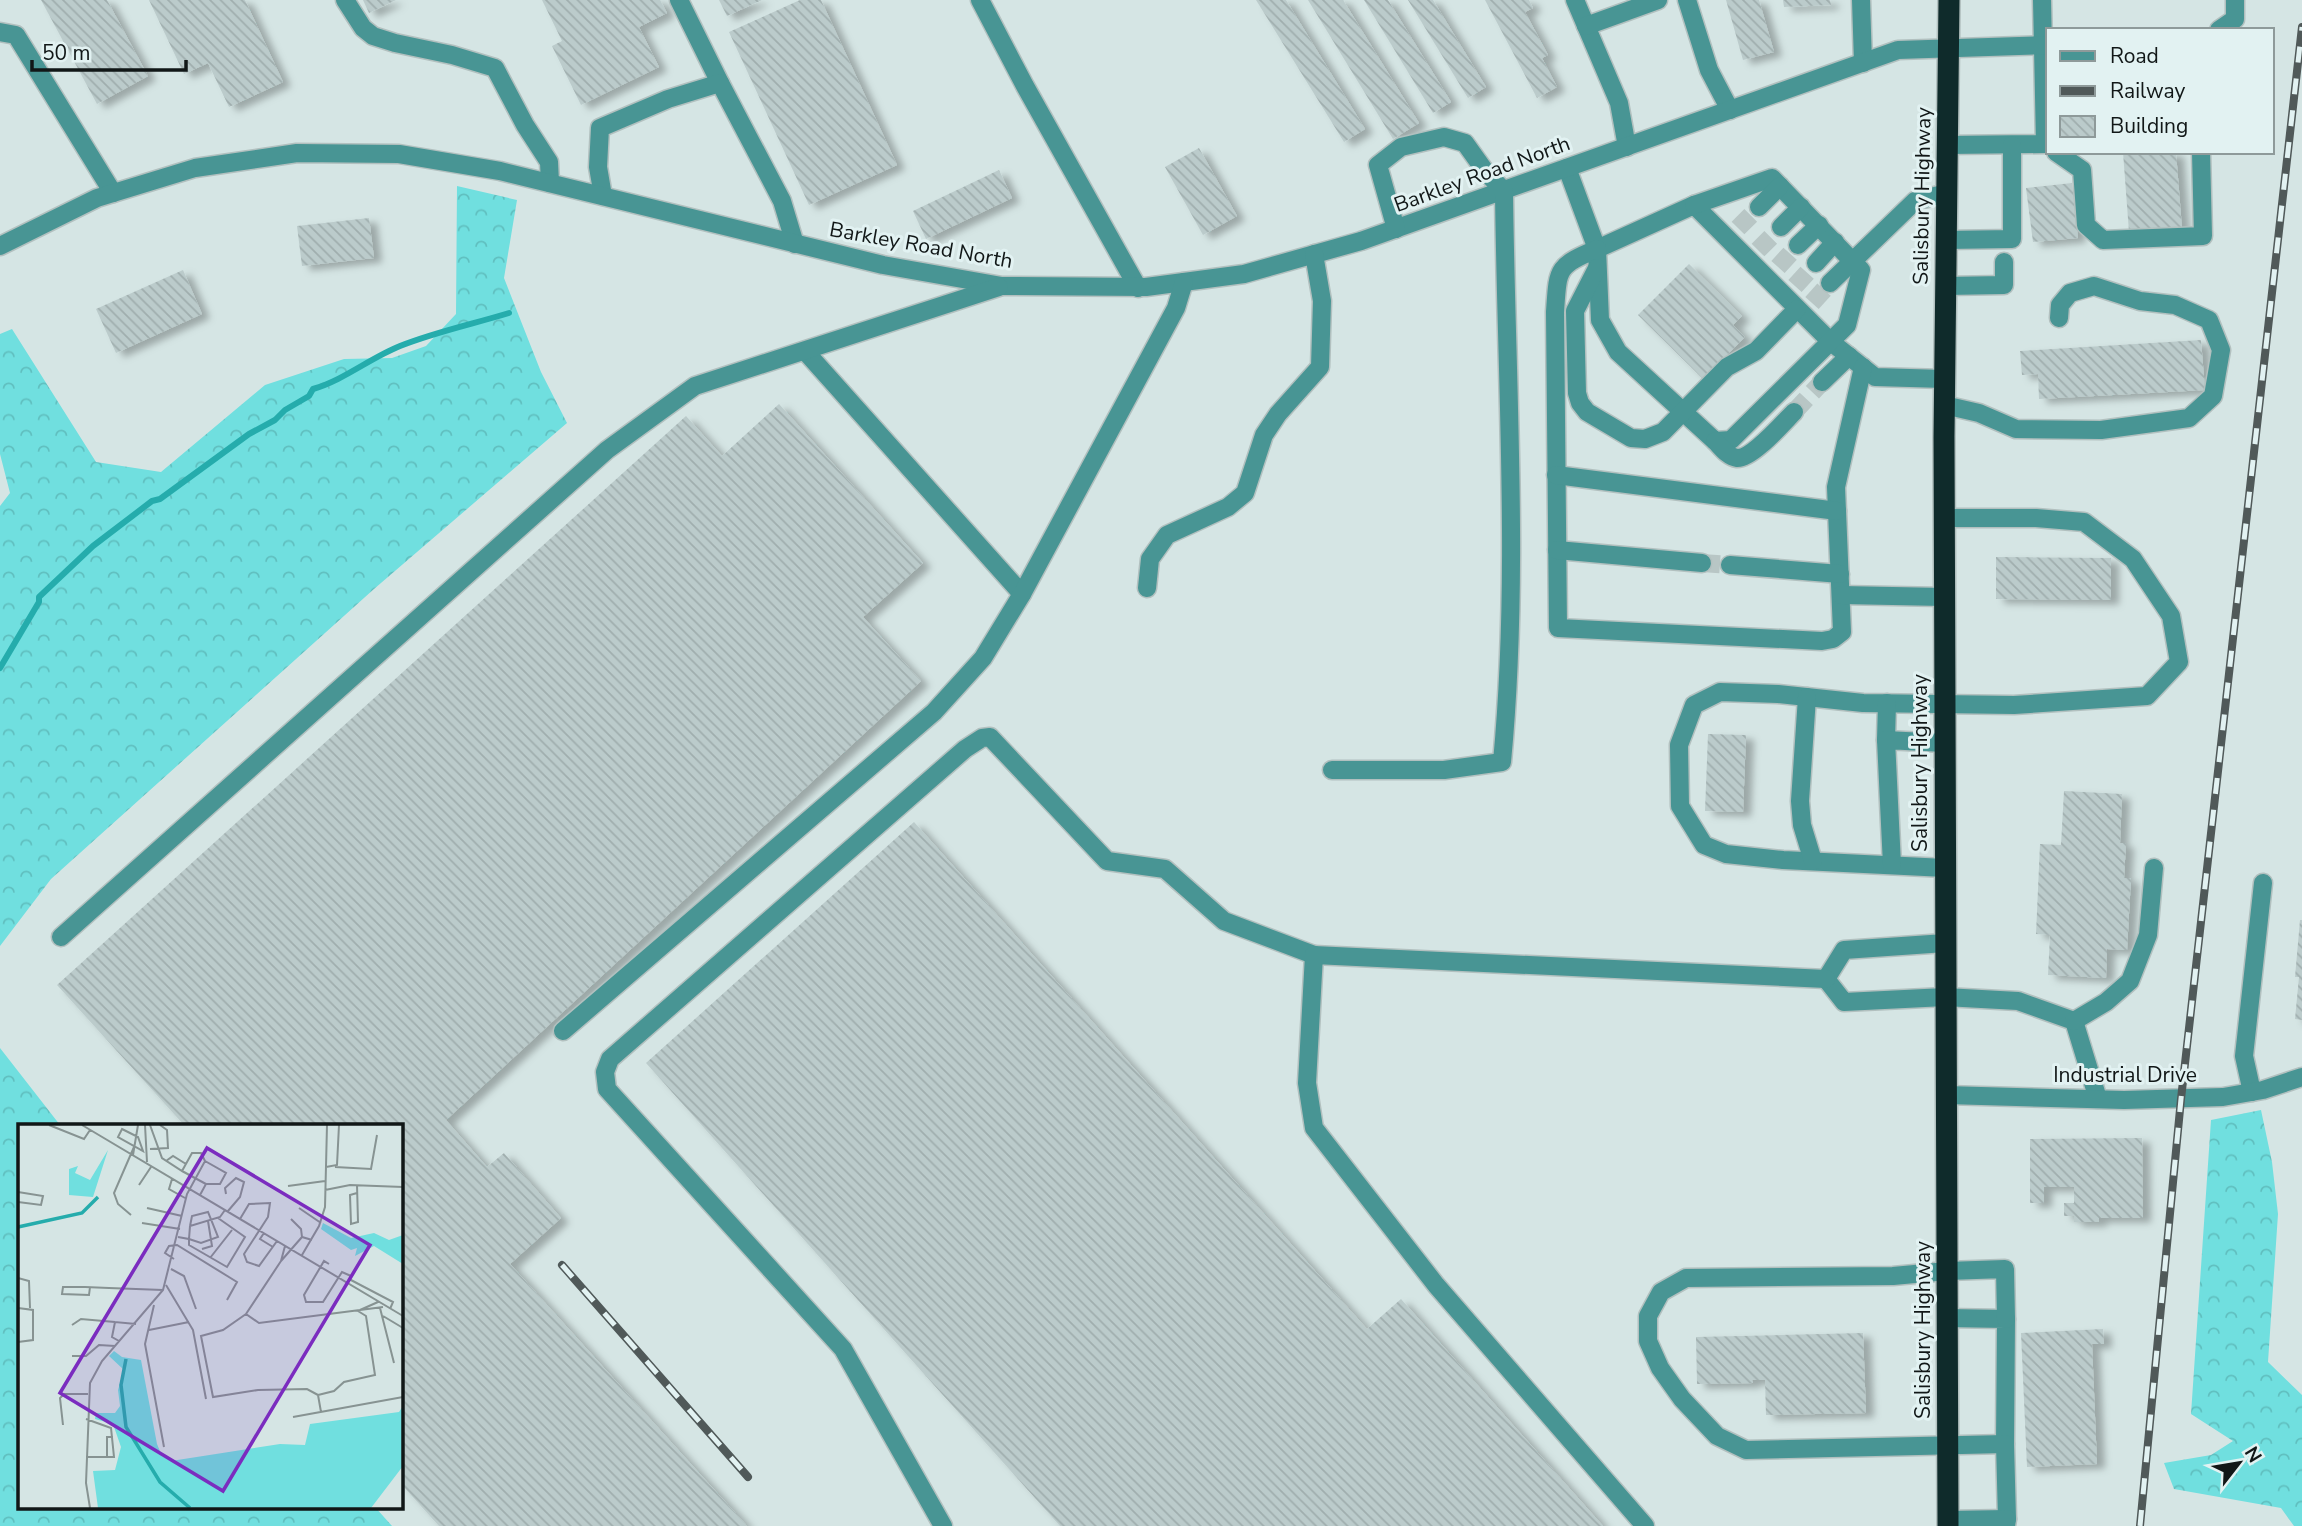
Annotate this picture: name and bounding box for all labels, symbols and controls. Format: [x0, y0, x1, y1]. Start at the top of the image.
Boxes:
scale bar [32, 28, 186, 72]
legend [2046, 28, 2274, 154]
text: 50 m [42, 39, 91, 67]
text: Road [2110, 42, 2159, 70]
text: Railway [2110, 77, 2185, 105]
street label: Salisbury Highway [1906, 107, 1938, 285]
text: Building [2110, 112, 2188, 140]
street label: Barkley Road North [1390, 129, 1574, 219]
street label: Barkley Road North [827, 215, 1015, 275]
street label: Salisbury Highway [1906, 674, 1934, 852]
street label: Industrial Drive [2053, 1061, 2197, 1089]
inset map [18, 1124, 402, 1508]
street label: Salisbury Highway [1909, 1241, 1937, 1419]
north arrow [2204, 1428, 2274, 1498]
text: N [2238, 1442, 2268, 1468]

